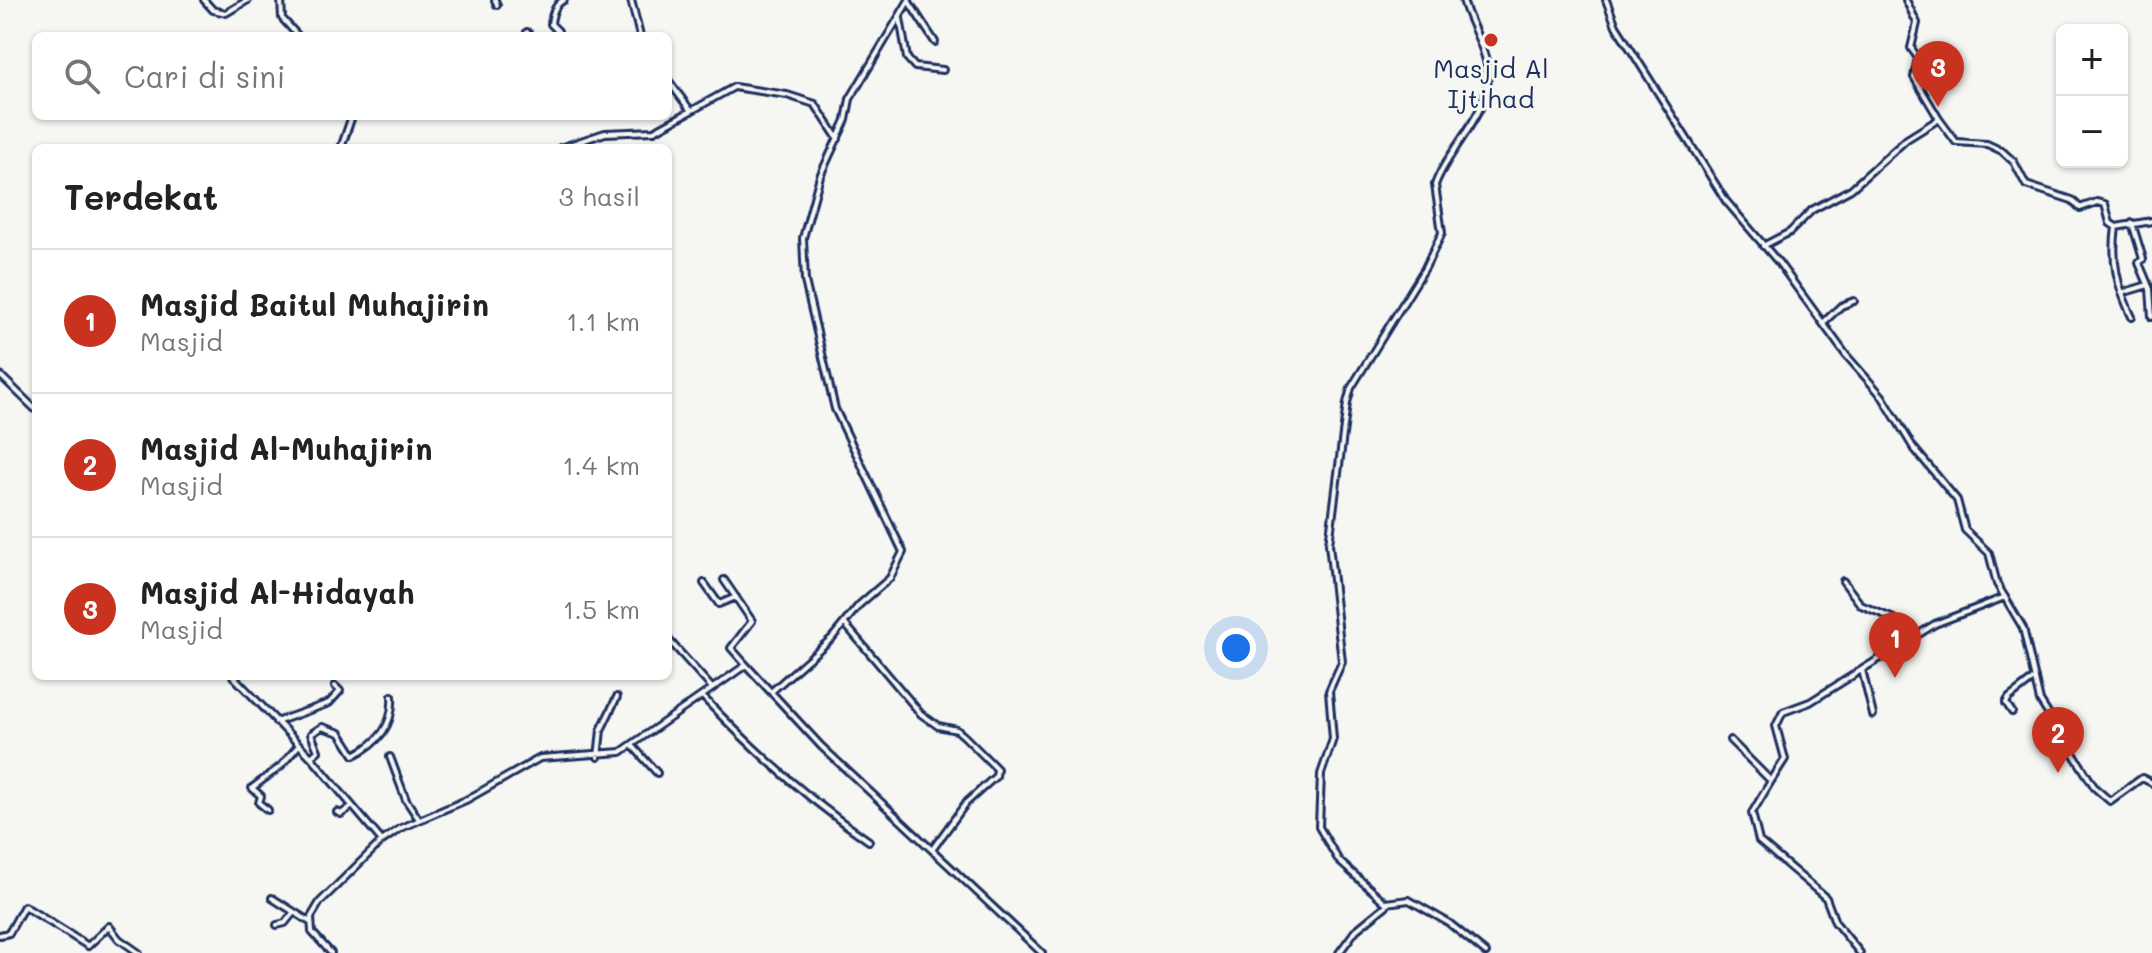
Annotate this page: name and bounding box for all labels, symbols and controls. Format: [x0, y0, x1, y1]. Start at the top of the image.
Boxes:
map controls [2056, 24, 2128, 168]
button: + [2056, 24, 2128, 96]
marker: Masjid Al Ijtihad [1482, 31, 1500, 49]
search box [32, 32, 672, 120]
pin: 3 [1912, 41, 1964, 107]
place label: Masjid Al Ijtihad [1433, 51, 1549, 115]
icon: search [60, 54, 104, 98]
text: Cari di sini [124, 56, 285, 96]
button: − [2056, 96, 2128, 168]
text: Terdekat [64, 174, 218, 219]
text: 3 hasil [558, 179, 640, 213]
text: Masjid Baitul Muhajirin [140, 284, 489, 324]
text: 1 [84, 304, 96, 338]
text: 1.1 km [566, 304, 640, 338]
text: Masjid [140, 324, 223, 358]
text: Masjid Al-Muhajirin [140, 428, 432, 468]
text: 2 [83, 448, 97, 482]
text: 1.4 km [563, 448, 640, 482]
text: Masjid [140, 468, 223, 502]
text: Masjid Al-Hidayah [140, 572, 414, 612]
text: 3 [82, 592, 98, 626]
text: 1.5 km [563, 592, 640, 626]
text: Masjid [140, 612, 223, 646]
pin: 1 [1869, 612, 1921, 678]
your location [1216, 628, 1256, 668]
pin: 2 [2032, 707, 2084, 773]

